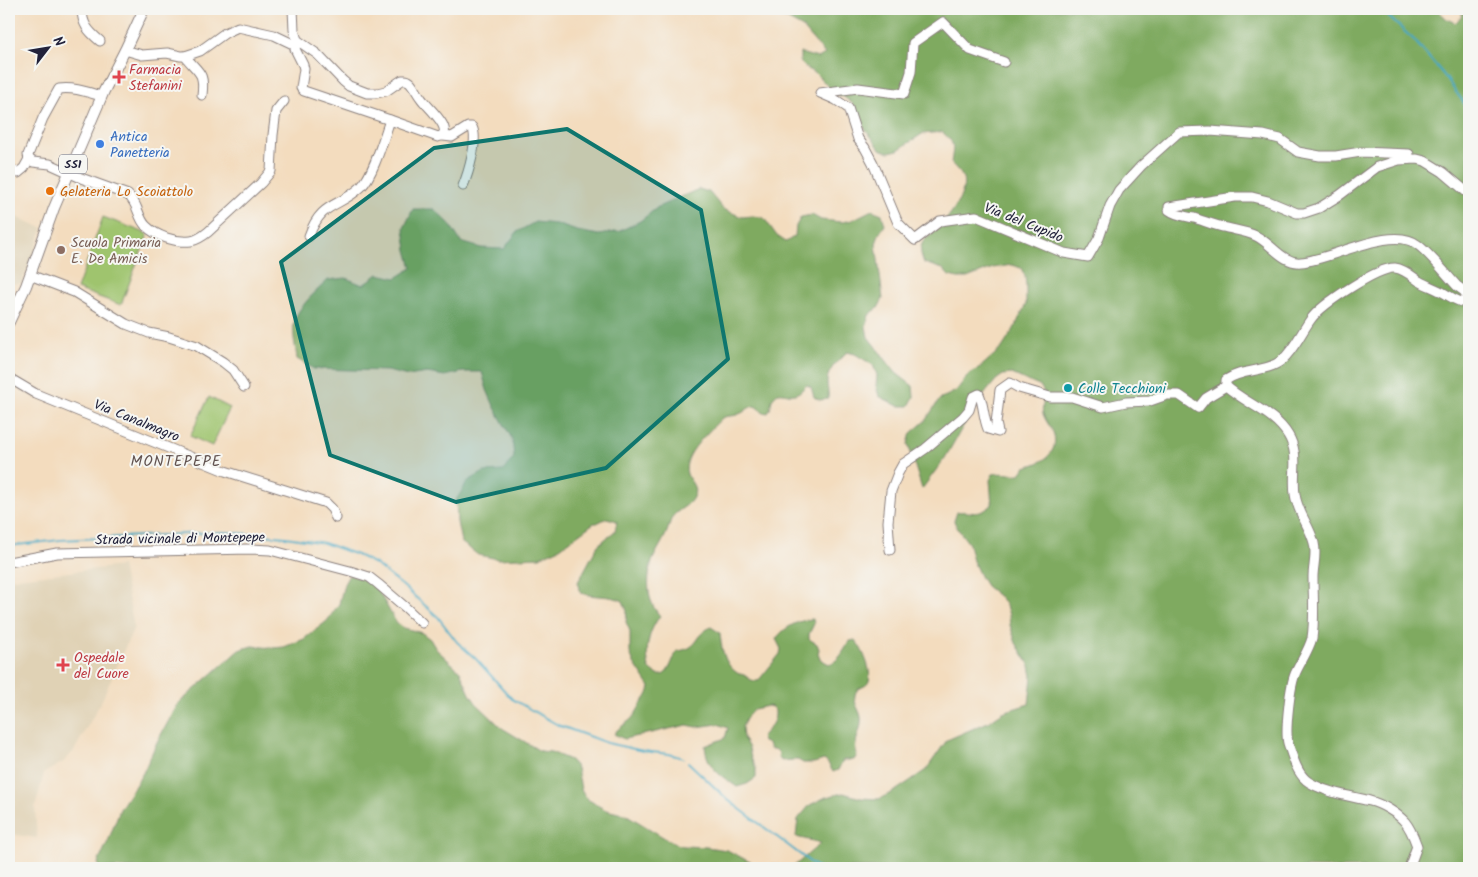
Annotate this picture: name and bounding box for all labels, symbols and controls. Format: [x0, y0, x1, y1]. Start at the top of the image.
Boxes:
north arrow [22, 22, 72, 72]
text: N [47, 32, 70, 51]
place label: Farmacia Stefanini [129, 59, 182, 97]
marker: Farmacia Stefanini [113, 71, 125, 83]
place label: Antica Panetteria [110, 126, 170, 164]
marker: Antica Panetteria [94, 138, 106, 150]
road number: SS1 [59, 154, 87, 173]
place label: Gelateria Lo Scoiattolo [60, 181, 193, 203]
marker: Gelateria Lo Scoiattolo [44, 185, 56, 197]
street label: Via del Cupido [981, 197, 1067, 249]
place label: Scuola Primaria E. De Amicis [71, 232, 161, 270]
marker: Scuola Primaria E. De Amicis [55, 244, 67, 256]
place label: Colle Tecchioni [1078, 378, 1166, 400]
marker: Colle Tecchioni [1062, 382, 1074, 394]
street label: Via Canalmagro [90, 394, 183, 448]
district label: MONTEPEPE [131, 450, 222, 474]
street label: Strada vicinale di Montepepe [95, 527, 266, 551]
place label: Ospedale del Cuore [74, 647, 129, 685]
marker: Ospedale del Cuore [56, 658, 70, 672]

